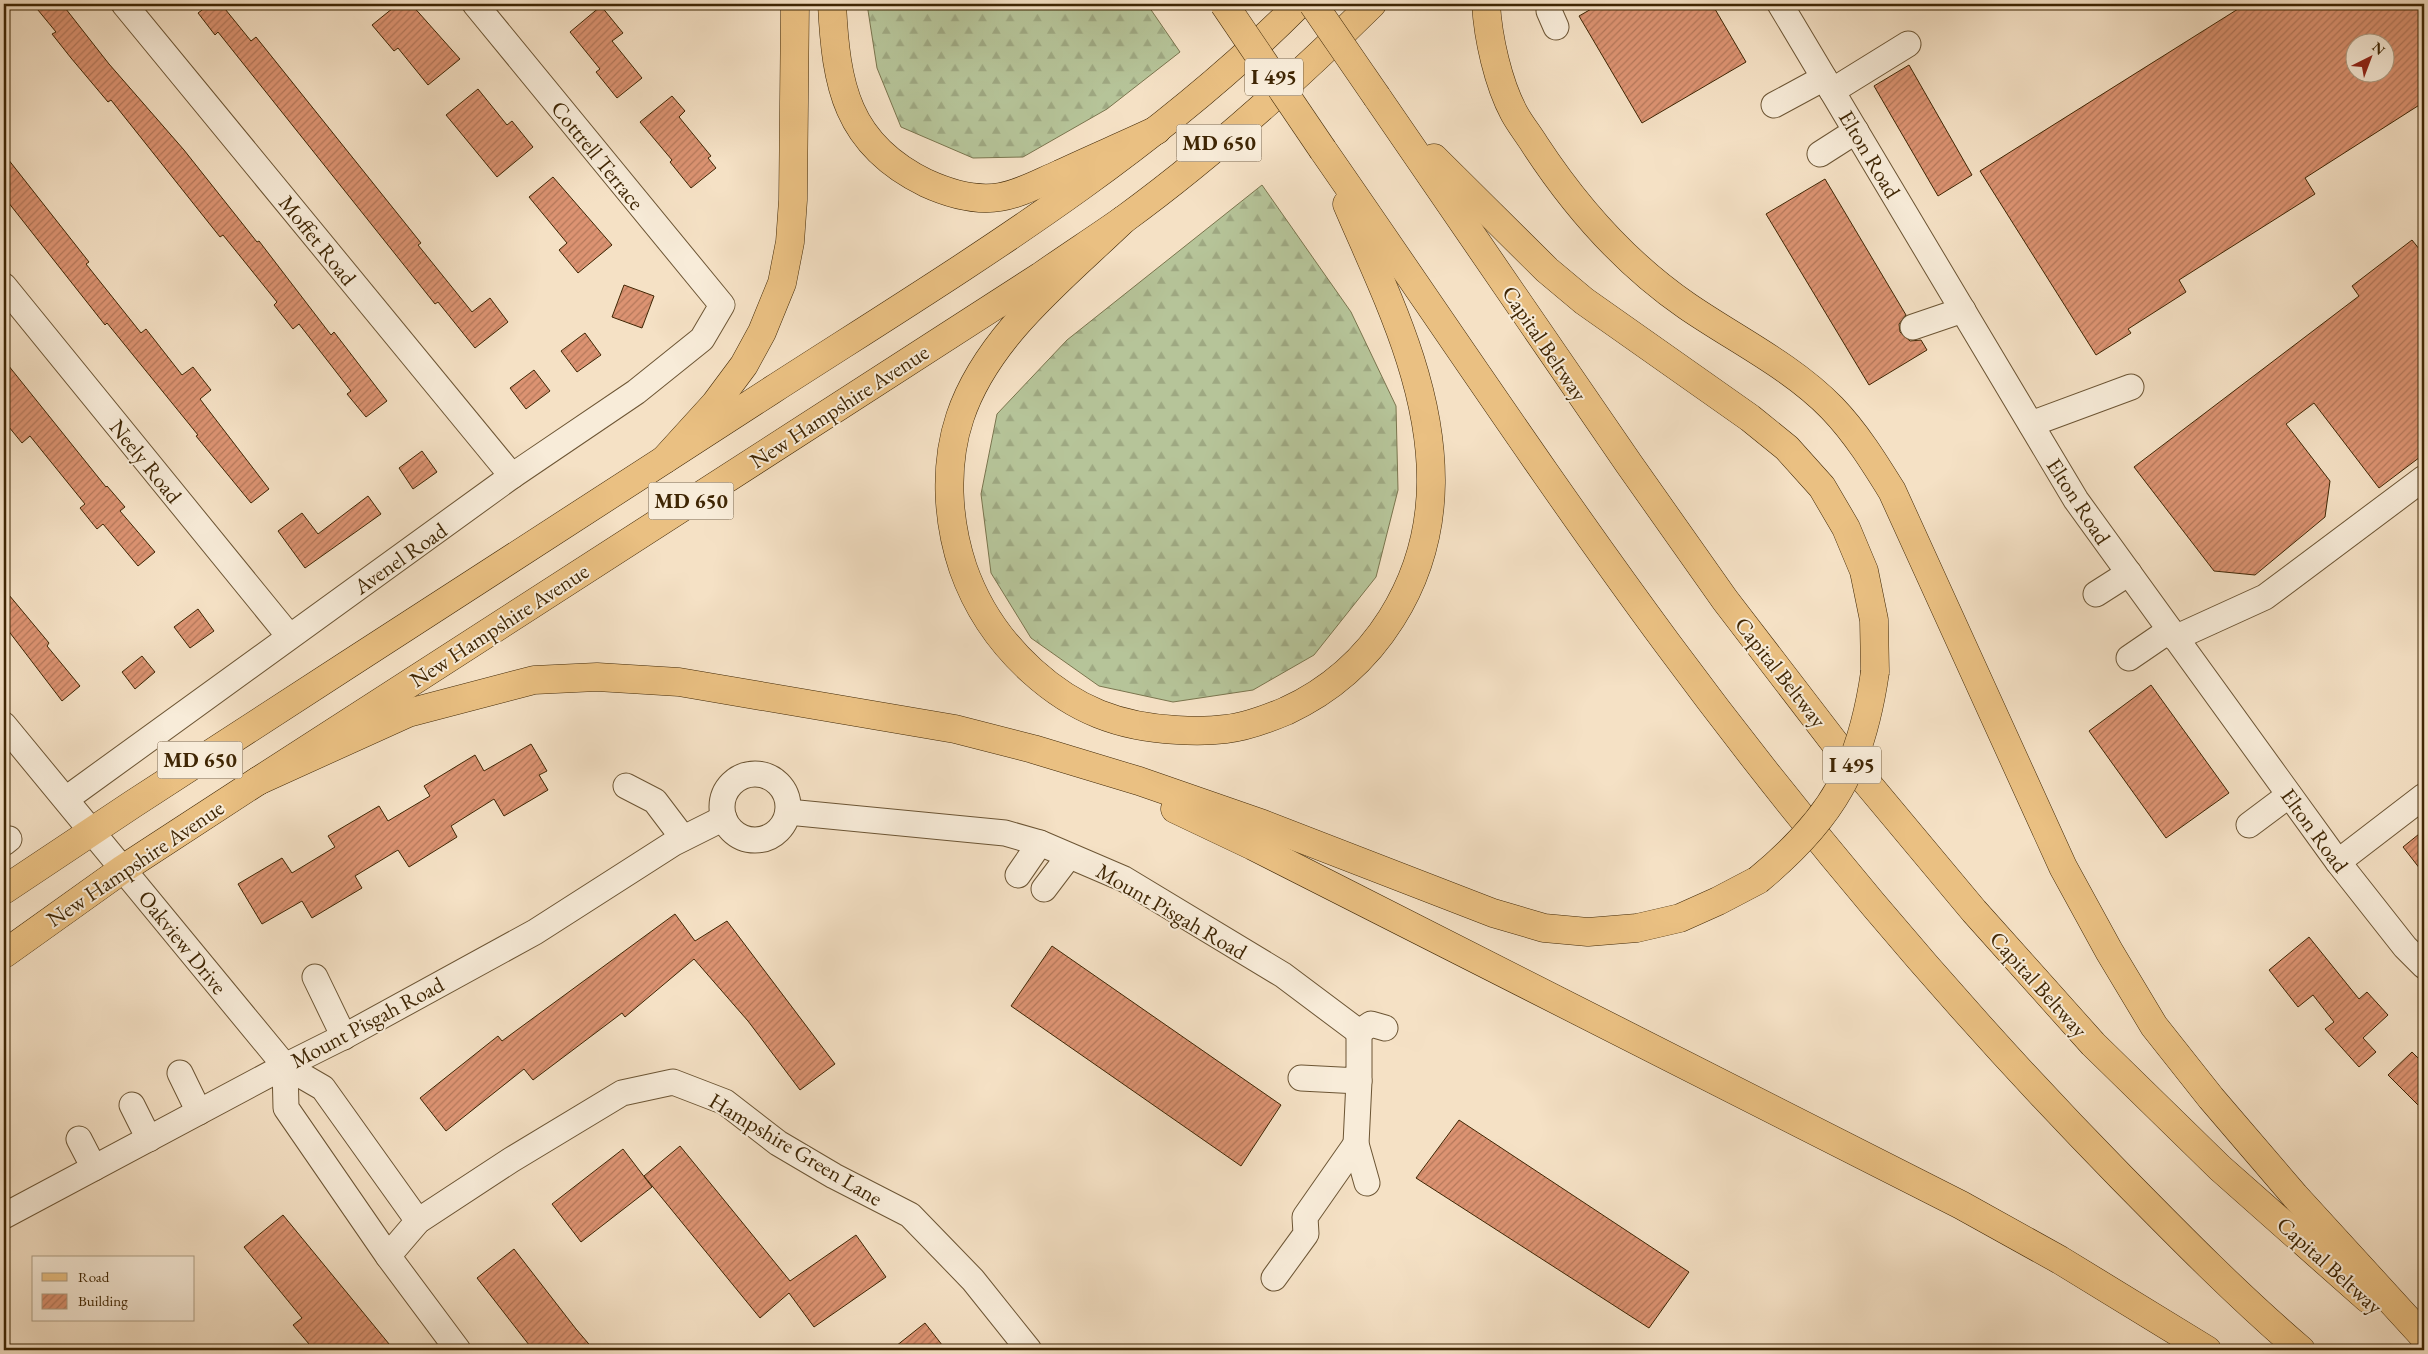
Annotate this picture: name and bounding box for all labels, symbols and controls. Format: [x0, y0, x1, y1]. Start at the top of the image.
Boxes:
north arrow [2346, 32, 2396, 82]
text: N [2368, 38, 2389, 59]
road number: I 495 [1245, 58, 1303, 96]
street label: Cottrell Terrace [545, 95, 651, 216]
street label: Elton Road [1832, 105, 1908, 204]
road number: MD 650 [1176, 125, 1262, 162]
street label: Moffet Road [272, 189, 364, 292]
street label: Capital Beltway [1495, 280, 1594, 407]
street label: New Hampshire Avenue [744, 337, 935, 475]
street label: Neely Road [103, 413, 189, 510]
street label: Elton Road [2040, 452, 2118, 551]
road number: MD 650 [648, 482, 734, 520]
street label: Avenel Road [347, 515, 453, 602]
street label: New Hampshire Avenue [404, 556, 595, 694]
street label: Capital Beltway [1728, 611, 1833, 734]
road number: MD 650 [158, 742, 242, 778]
road number: I 495 [1823, 746, 1881, 784]
street label: Elton Road [2274, 782, 2356, 879]
street label: New Hampshire Avenue [41, 793, 230, 934]
street label: Mount Pisgah Road [1091, 856, 1253, 967]
street label: Oakview Drive [132, 884, 234, 1001]
street label: Capital Beltway [1983, 925, 2094, 1044]
street label: Mount Pisgah Road [286, 969, 450, 1075]
street label: Hampshire Green Lane [704, 1086, 888, 1213]
street label: Capital Beltway [2270, 1210, 2389, 1321]
legend [32, 1256, 195, 1322]
text: Road [78, 1267, 110, 1286]
text: Building [78, 1291, 128, 1310]

